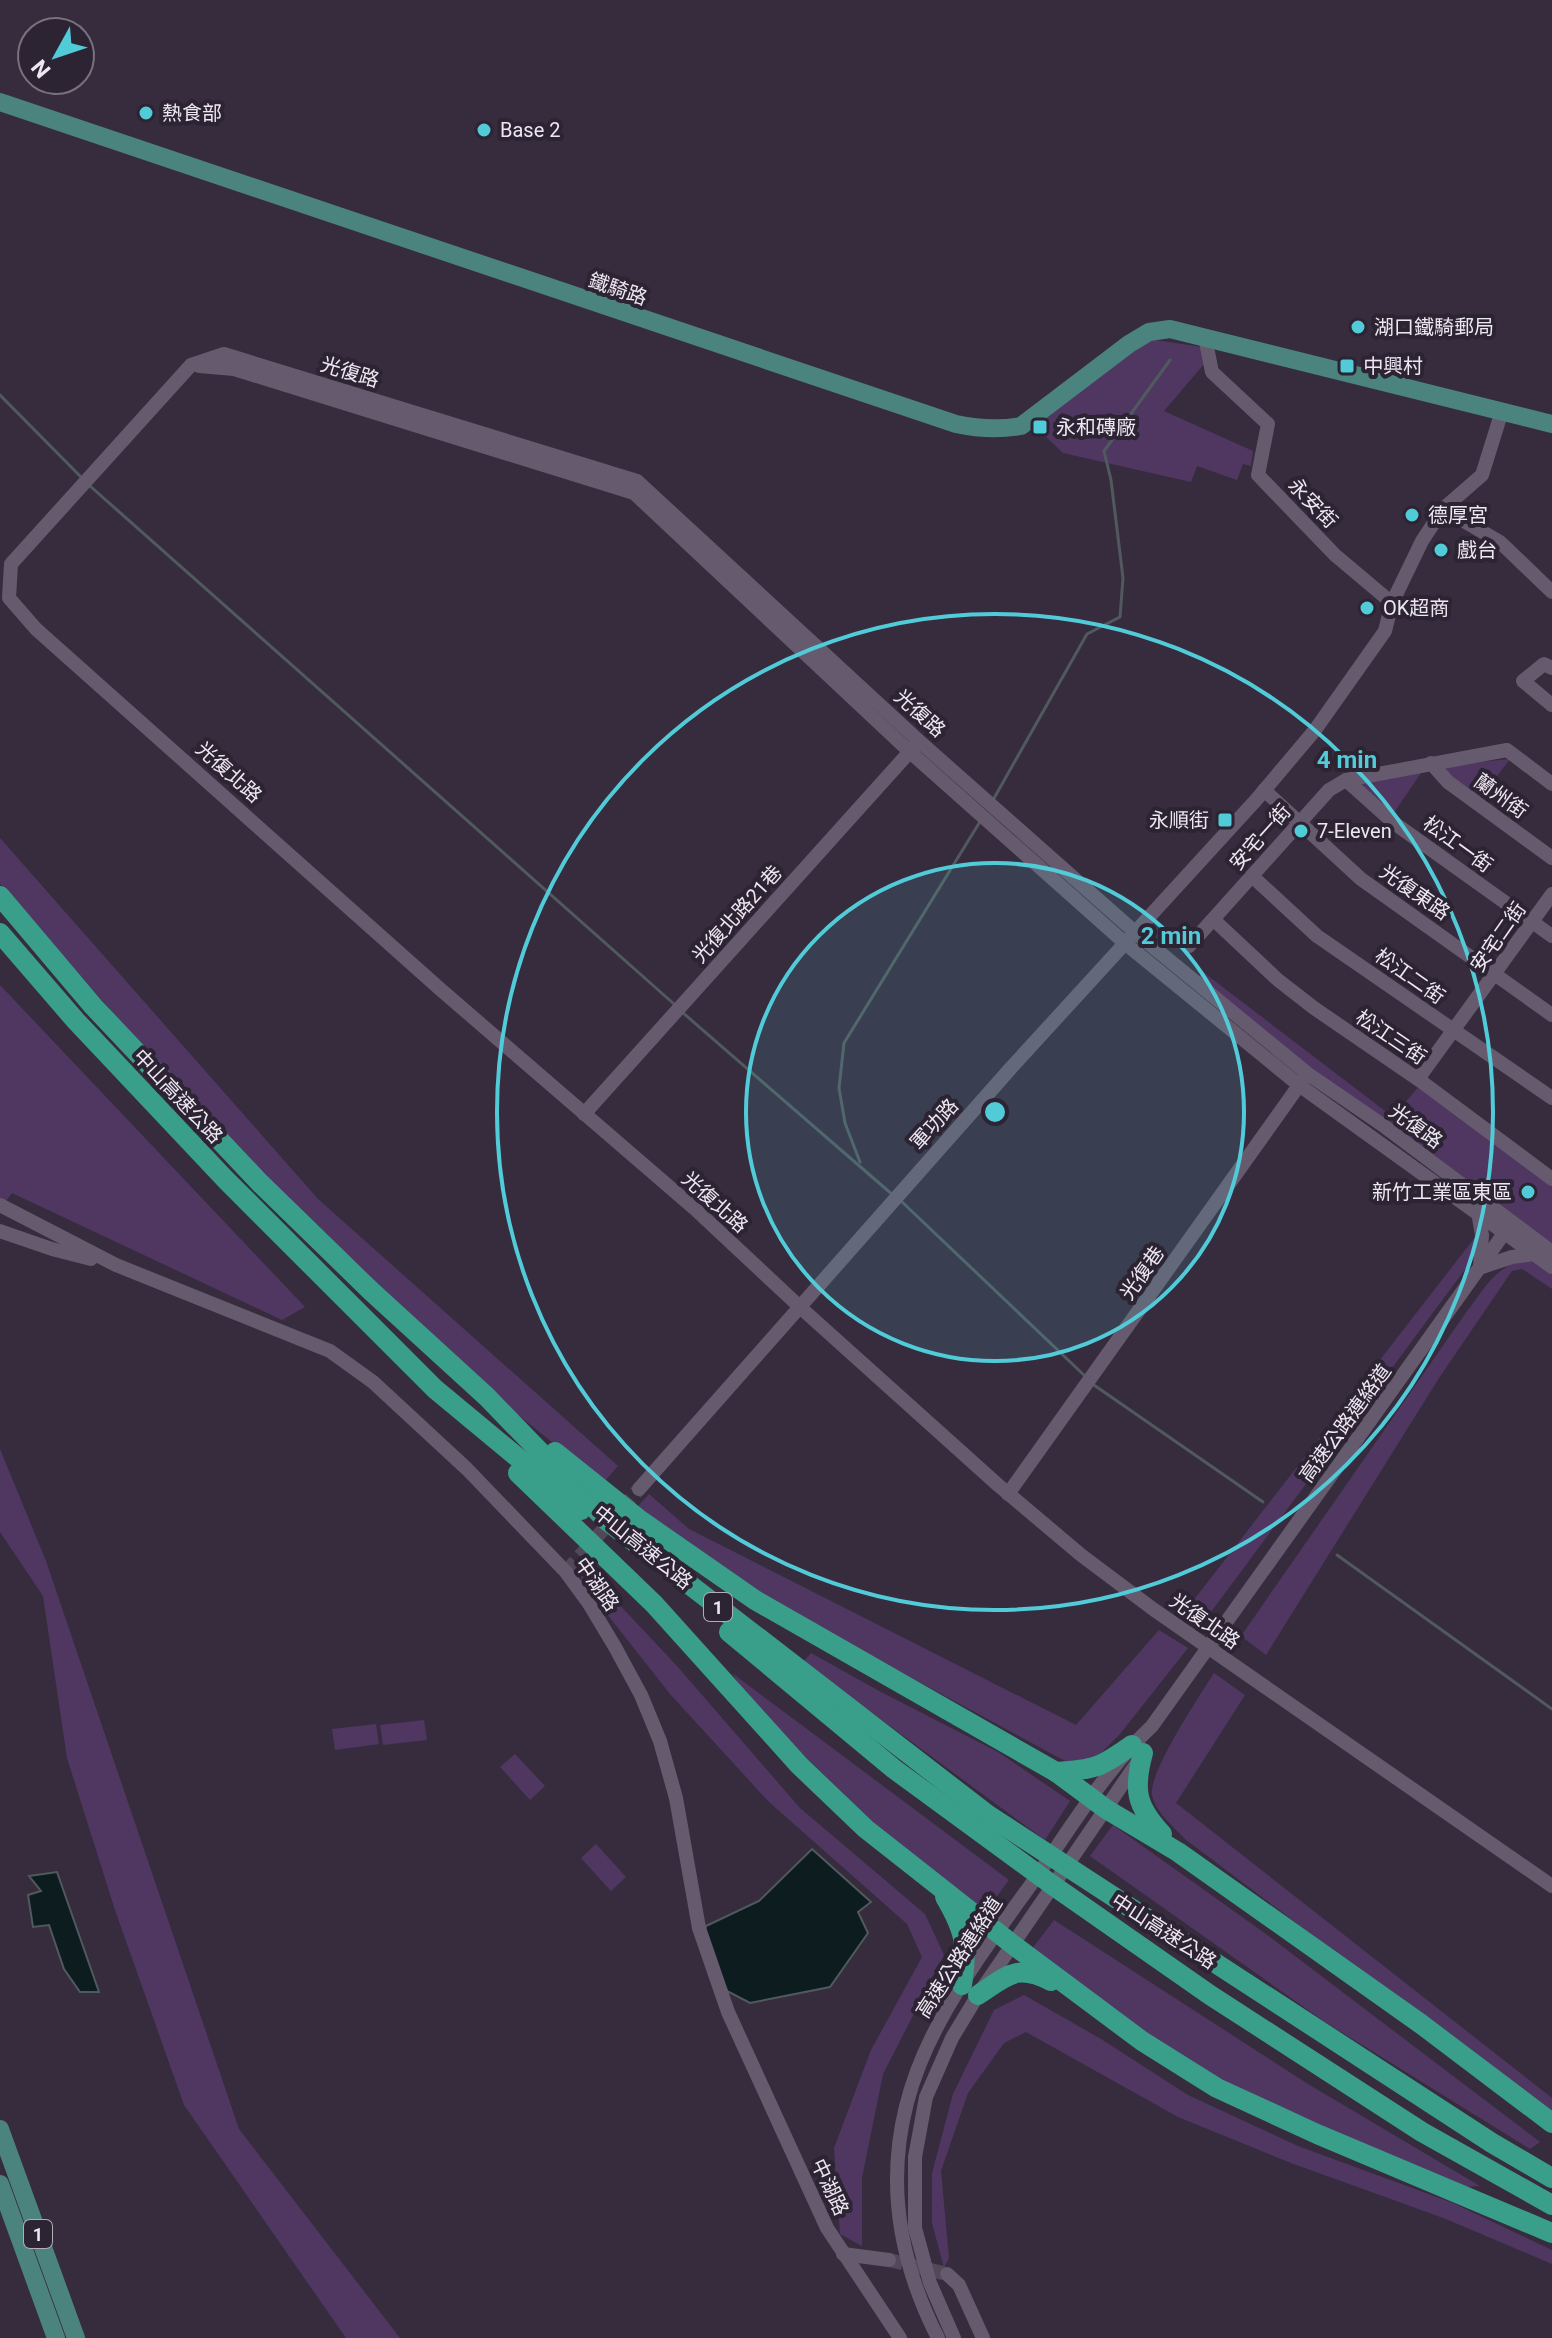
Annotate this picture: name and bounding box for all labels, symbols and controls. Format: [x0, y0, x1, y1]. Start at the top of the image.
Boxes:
north arrow [16, 16, 96, 96]
text: N [26, 55, 56, 83]
place label: 熱食部 [162, 101, 222, 125]
marker: 熱食部 [137, 104, 155, 122]
place label: Base 2 [500, 118, 560, 142]
marker: Base 2 [475, 121, 493, 139]
street label: 鐵騎路 [586, 268, 650, 310]
place label: 湖口鐵騎郵局 [1374, 315, 1494, 339]
marker: 湖口鐵騎郵局 [1349, 318, 1367, 336]
street label: 光復路 [318, 352, 382, 392]
place label: 中興村 [1363, 354, 1423, 378]
marker: 中興村 [1338, 357, 1356, 375]
place label: 永和磚廠 [1056, 415, 1136, 439]
marker: 永和磚廠 [1031, 418, 1049, 436]
street label: 永安街 [1284, 473, 1342, 533]
place label: 德厚宮 [1428, 503, 1488, 527]
marker: 德厚宮 [1403, 506, 1421, 524]
place label: 戲台 [1457, 538, 1497, 562]
marker: 戲台 [1432, 541, 1450, 559]
place label: OK超商 [1383, 596, 1449, 620]
marker: OK超商 [1358, 599, 1376, 617]
street label: 光復路 [890, 684, 950, 742]
street label: 光復北路 [191, 736, 267, 808]
text: 4 min [1317, 746, 1377, 774]
street label: 蘭州街 [1470, 769, 1532, 823]
street label: 安宅一街 [1224, 799, 1296, 875]
place label: 永順街 [1149, 808, 1209, 832]
marker: 永順街 [1216, 811, 1234, 829]
street label: 松江一街 [1419, 811, 1497, 877]
place label: 7-Eleven [1317, 819, 1392, 843]
marker: 7-Eleven [1292, 822, 1310, 840]
street label: 光復東路 [1375, 859, 1455, 925]
street label: 光復北路21巷 [687, 860, 787, 968]
street label: 安宅二街 [1465, 897, 1531, 977]
text: 2 min [1141, 922, 1201, 950]
street label: 松江二街 [1370, 943, 1450, 1009]
street label: 松江三街 [1351, 1005, 1431, 1069]
street label: 中山高速公路 [128, 1044, 228, 1148]
street label: 軍功路 [905, 1094, 963, 1154]
centre of rings [981, 1098, 1009, 1126]
street label: 光復路 [1385, 1099, 1447, 1153]
street label: 光復北路 [677, 1166, 753, 1238]
place label: 新竹工業區東區 [1372, 1180, 1512, 1204]
marker: 新竹工業區東區 [1519, 1183, 1537, 1201]
street label: 光復巷 [1115, 1242, 1169, 1304]
street label: 高速公路連絡道 [1294, 1359, 1396, 1487]
street label: 中山高速公路 [589, 1500, 697, 1594]
street label: 中湖路 [570, 1553, 624, 1615]
street label: 光復北路 [1165, 1588, 1245, 1654]
road number: 1 [704, 1593, 732, 1621]
street label: 中山高速公路 [1107, 1888, 1221, 1974]
street label: 高速公路連絡道 [911, 1892, 1007, 2022]
street label: 中湖路 [806, 2155, 854, 2219]
road number: 1 [24, 2220, 52, 2248]

